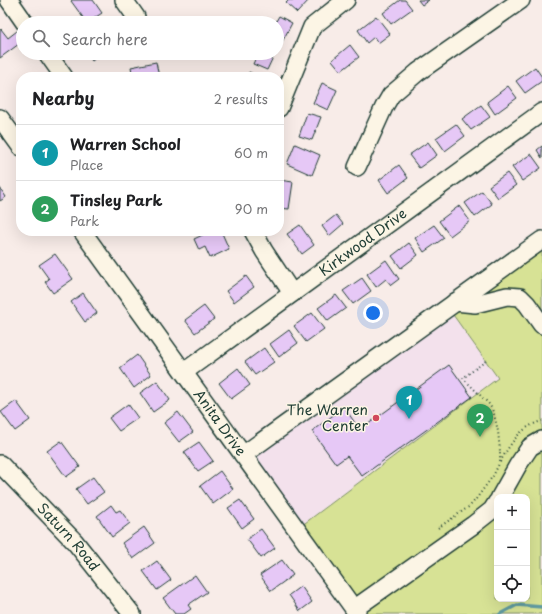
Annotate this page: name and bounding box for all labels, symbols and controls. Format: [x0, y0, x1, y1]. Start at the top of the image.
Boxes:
search box [16, 16, 284, 60]
icon: search [30, 27, 52, 49]
text: Search here [62, 27, 148, 50]
text: Nearby [32, 85, 94, 111]
text: 2 results [214, 89, 268, 108]
text: Warren School [70, 132, 181, 155]
text: 1 [42, 143, 48, 162]
text: 60 m [234, 143, 268, 162]
text: Place [70, 155, 103, 174]
text: Tinsley Park [70, 188, 163, 211]
text: 2 [40, 199, 50, 218]
text: 90 m [235, 199, 268, 218]
street label: Kirkwood Drive [314, 203, 411, 281]
text: Park [70, 211, 99, 230]
your location [363, 303, 383, 323]
street label: Anita Drive [189, 385, 252, 460]
pin: 1 [396, 386, 422, 419]
place label: The Warren Center [287, 399, 368, 436]
pin: 2 [467, 404, 493, 437]
marker: The Warren Center [371, 413, 381, 423]
map controls [494, 494, 530, 602]
button: + [494, 494, 530, 530]
street label: Saturn Road [33, 498, 105, 575]
button: − [494, 530, 530, 566]
button: locate [494, 566, 530, 602]

